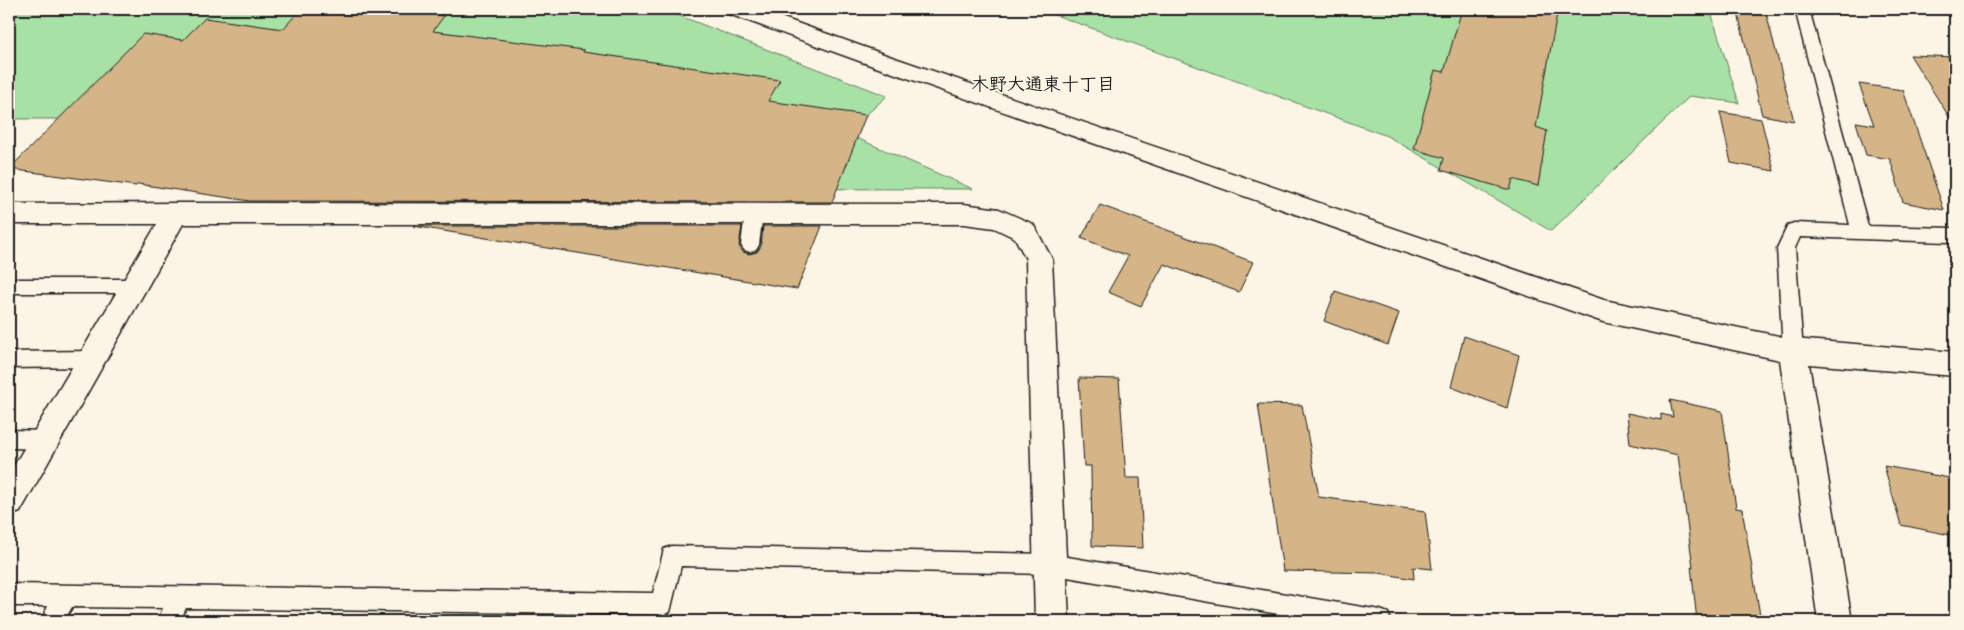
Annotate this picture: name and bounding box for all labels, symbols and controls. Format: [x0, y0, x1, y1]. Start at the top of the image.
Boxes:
district label: 木野大通東十丁目 [971, 74, 1115, 95]

